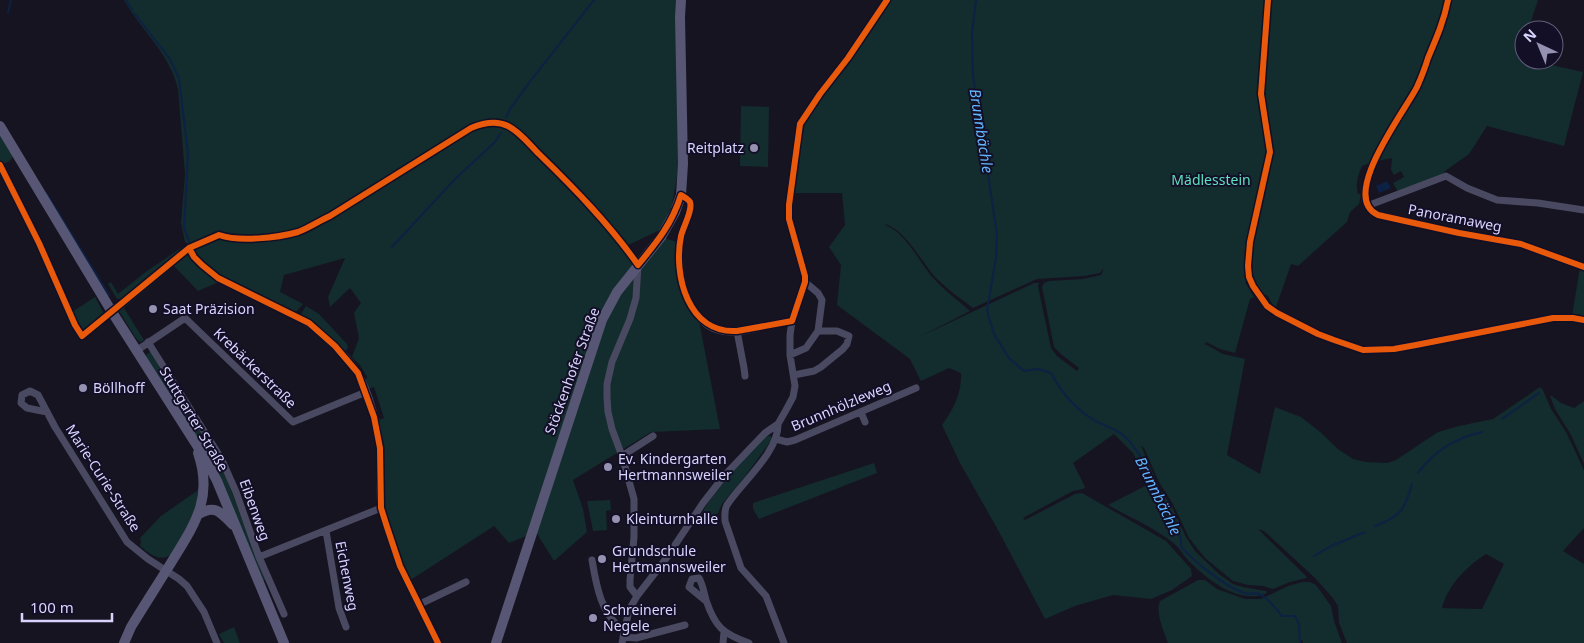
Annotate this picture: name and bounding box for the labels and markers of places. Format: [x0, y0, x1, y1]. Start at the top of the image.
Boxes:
place label: Reitplatz [687, 138, 744, 157]
marker: Reitplatz [748, 142, 760, 154]
place label: Saat Präzision [163, 299, 255, 318]
marker: Saat Präzision [147, 303, 159, 315]
place label: Böllhoff [93, 378, 146, 397]
marker: Böllhoff [77, 382, 89, 394]
place label: Ev. Kindergarten Hertmannsweiler [618, 449, 732, 484]
marker: Ev. Kindergarten Hertmannsweiler [602, 461, 614, 473]
place label: Kleinturnhalle [626, 509, 718, 528]
marker: Kleinturnhalle [610, 513, 622, 525]
place label: Grundschule Hertmannsweiler [612, 541, 726, 576]
marker: Grundschule Hertmannsweiler [596, 553, 608, 565]
place label: Schreinerei Negele [603, 600, 677, 635]
marker: Schreinerei Negele [587, 612, 599, 624]

